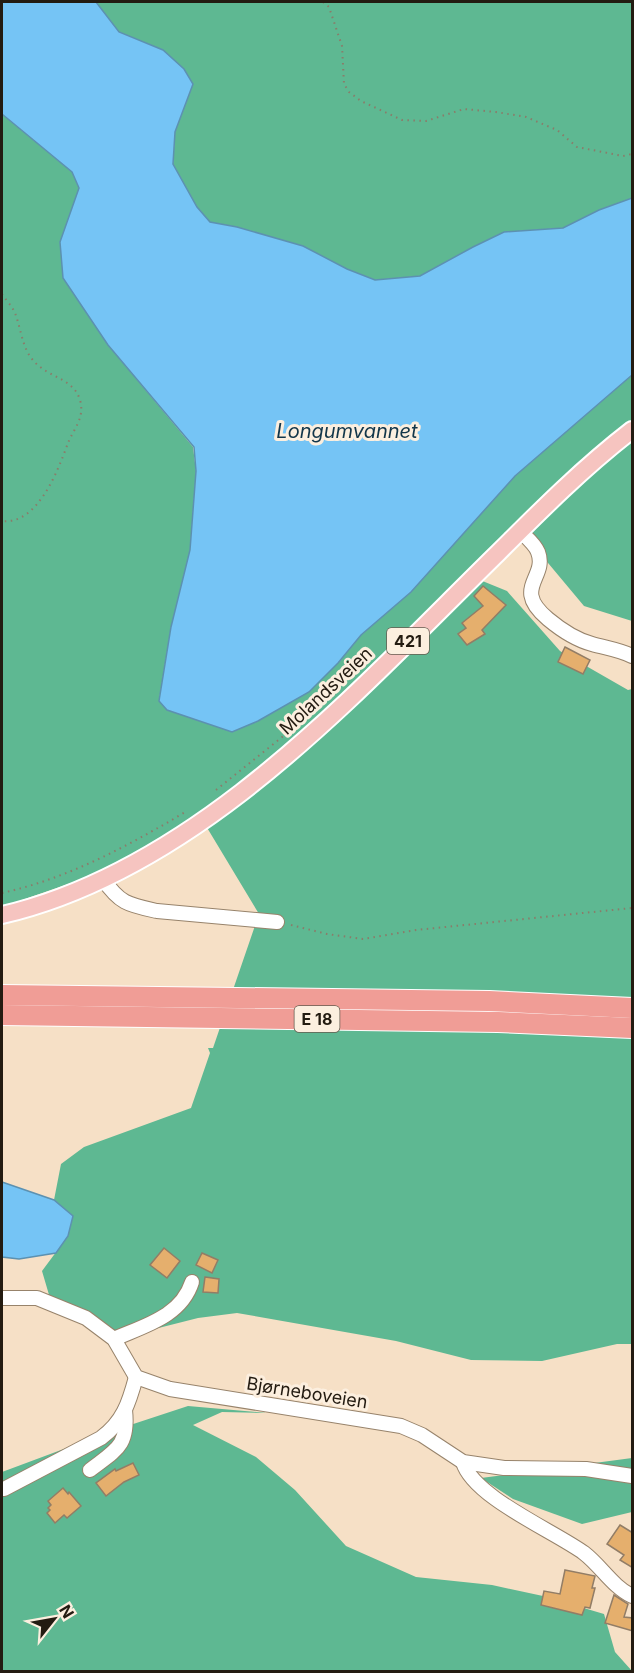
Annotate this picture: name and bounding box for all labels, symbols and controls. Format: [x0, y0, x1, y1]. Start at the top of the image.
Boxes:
water label: Longumvannet [276, 419, 418, 443]
road number: 421 [387, 628, 429, 654]
street label: Molandsveien [275, 643, 376, 739]
road number: E 18 [294, 1006, 340, 1032]
street label: Bjørneboveien [245, 1373, 369, 1412]
north arrow [24, 1589, 84, 1649]
text: N [55, 1601, 79, 1622]

